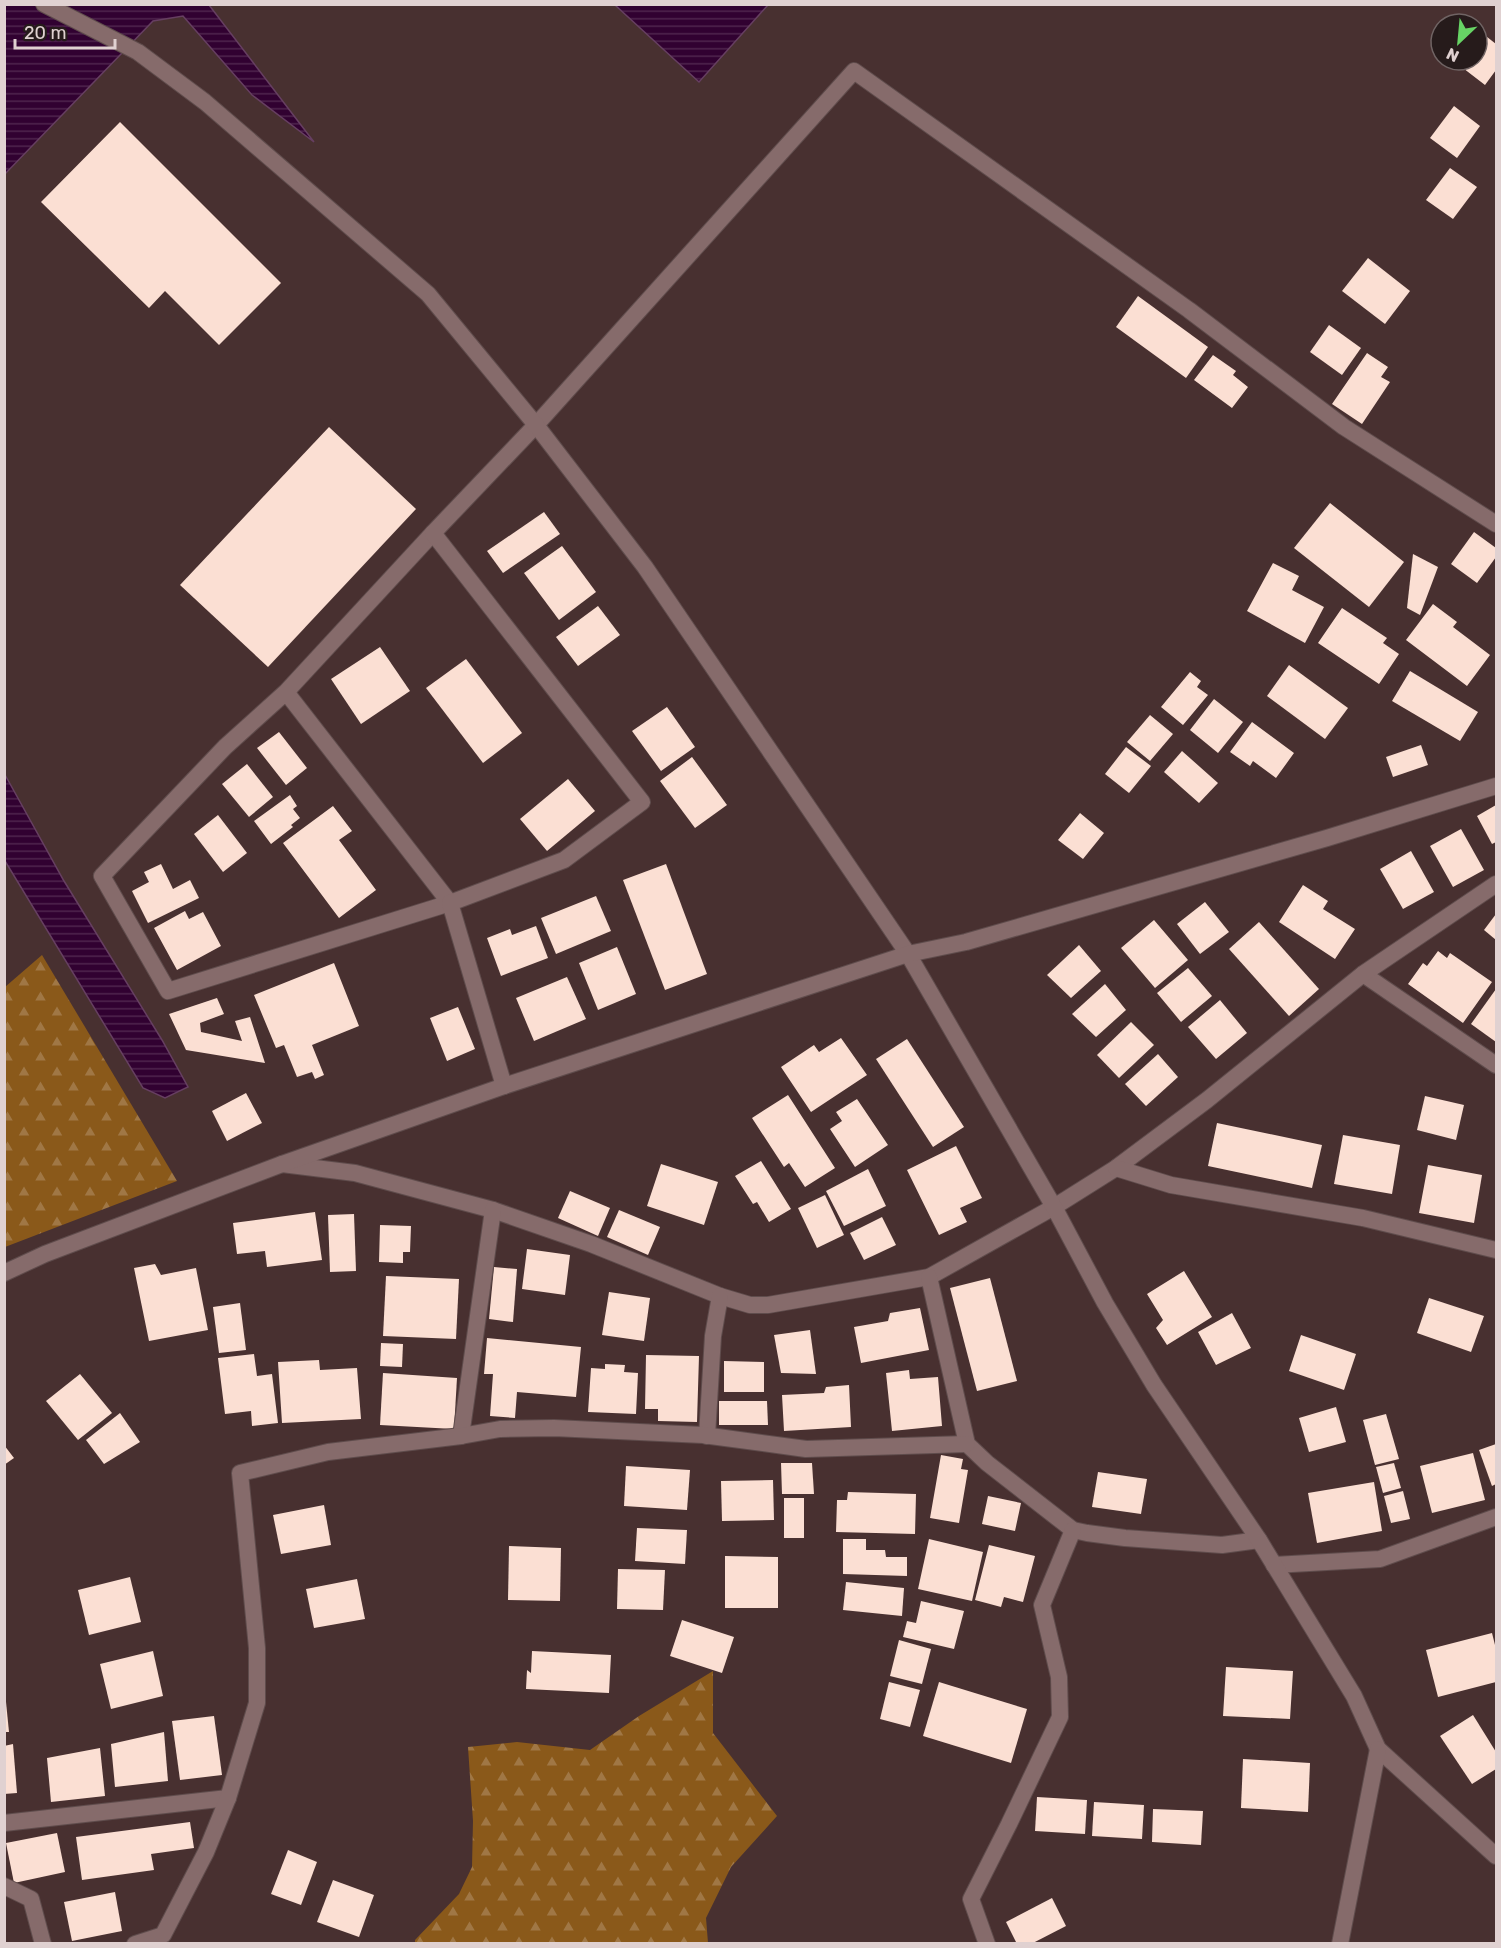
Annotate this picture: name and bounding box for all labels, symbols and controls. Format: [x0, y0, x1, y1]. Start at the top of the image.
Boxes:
scale bar [15, 12, 116, 50]
north arrow [1429, 12, 1489, 72]
text: 20 m [24, 22, 66, 44]
text: N [1443, 44, 1462, 66]

